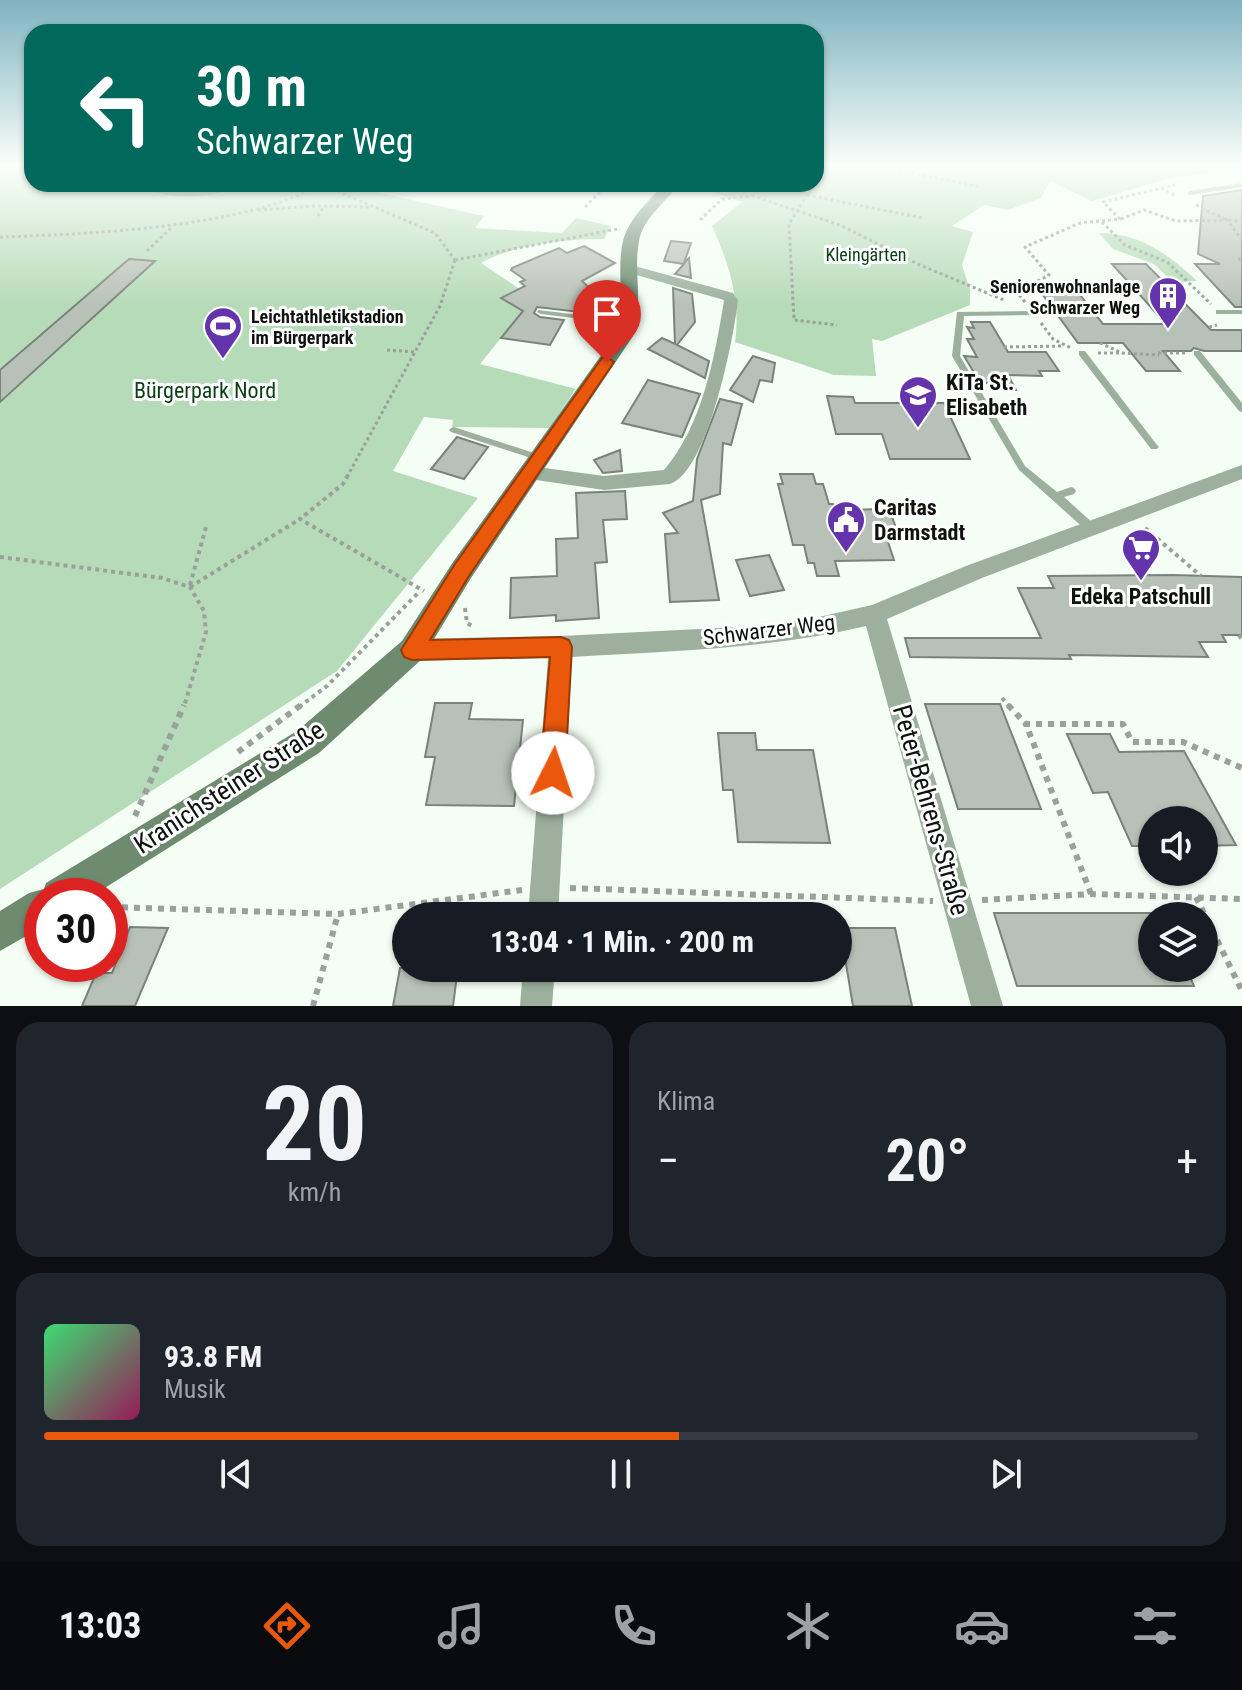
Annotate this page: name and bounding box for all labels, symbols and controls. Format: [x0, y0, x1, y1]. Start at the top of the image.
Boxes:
text: 30 m [196, 54, 307, 120]
icon: left [64, 56, 168, 160]
text: Schwarzer Weg [196, 121, 413, 163]
park label: Kleingärten [825, 244, 907, 265]
building icon: Seniorenwohnanlage Schwarzer Weg [1147, 275, 1189, 330]
place label: Seniorenwohnanlage Schwarzer Weg [990, 276, 1140, 318]
pin [573, 280, 641, 362]
icon: arrive [585, 292, 629, 336]
sports icon: Leichtathletikstadion im Bürgerpark [202, 305, 244, 360]
place label: Leichtathletikstadion im Bürgerpark [251, 306, 404, 348]
place label: KiTa St. Elisabeth [946, 370, 1027, 420]
school or university icon: KiTa St. Elisabeth [897, 374, 939, 429]
park label: Bürgerpark Nord [134, 378, 276, 403]
place label: Caritas Darmstadt [874, 495, 965, 545]
public building icon: Caritas Darmstadt [825, 499, 867, 554]
supermarket icon: Edeka Patschull [1120, 527, 1162, 582]
place label: Edeka Patschull [1071, 584, 1211, 609]
street label: Schwarzer Weg [702, 609, 836, 651]
street label: Peter-Behrens-Straße [887, 701, 975, 919]
street label: Kranichsteiner Straße [128, 714, 330, 860]
position arrow [511, 731, 595, 815]
map controls [1138, 806, 1218, 982]
button: sound [1138, 806, 1218, 886]
speed limit sign: 30 [24, 878, 128, 982]
button: layers [1138, 902, 1218, 982]
text: 13:04 · 1 Min. · 200 m [490, 924, 754, 959]
text: 20 [262, 1064, 367, 1185]
text: Klima [657, 1086, 715, 1116]
text: 20° [886, 1125, 970, 1196]
text: − [657, 1135, 679, 1187]
text: + [1176, 1135, 1198, 1187]
text: km/h [288, 1177, 341, 1207]
text: 93.8 FM [164, 1339, 262, 1374]
text: Musik [164, 1374, 226, 1404]
icon: previous [214, 1452, 258, 1496]
icon: pause [599, 1452, 643, 1496]
icon: next [984, 1452, 1028, 1496]
icon: directions [259, 1598, 315, 1654]
icon: music [433, 1598, 489, 1654]
icon: phone [606, 1598, 662, 1654]
icon: climate [780, 1598, 836, 1654]
icon: car [954, 1598, 1010, 1654]
icon: filters [1127, 1598, 1183, 1654]
text: 13:03 [59, 1605, 141, 1647]

